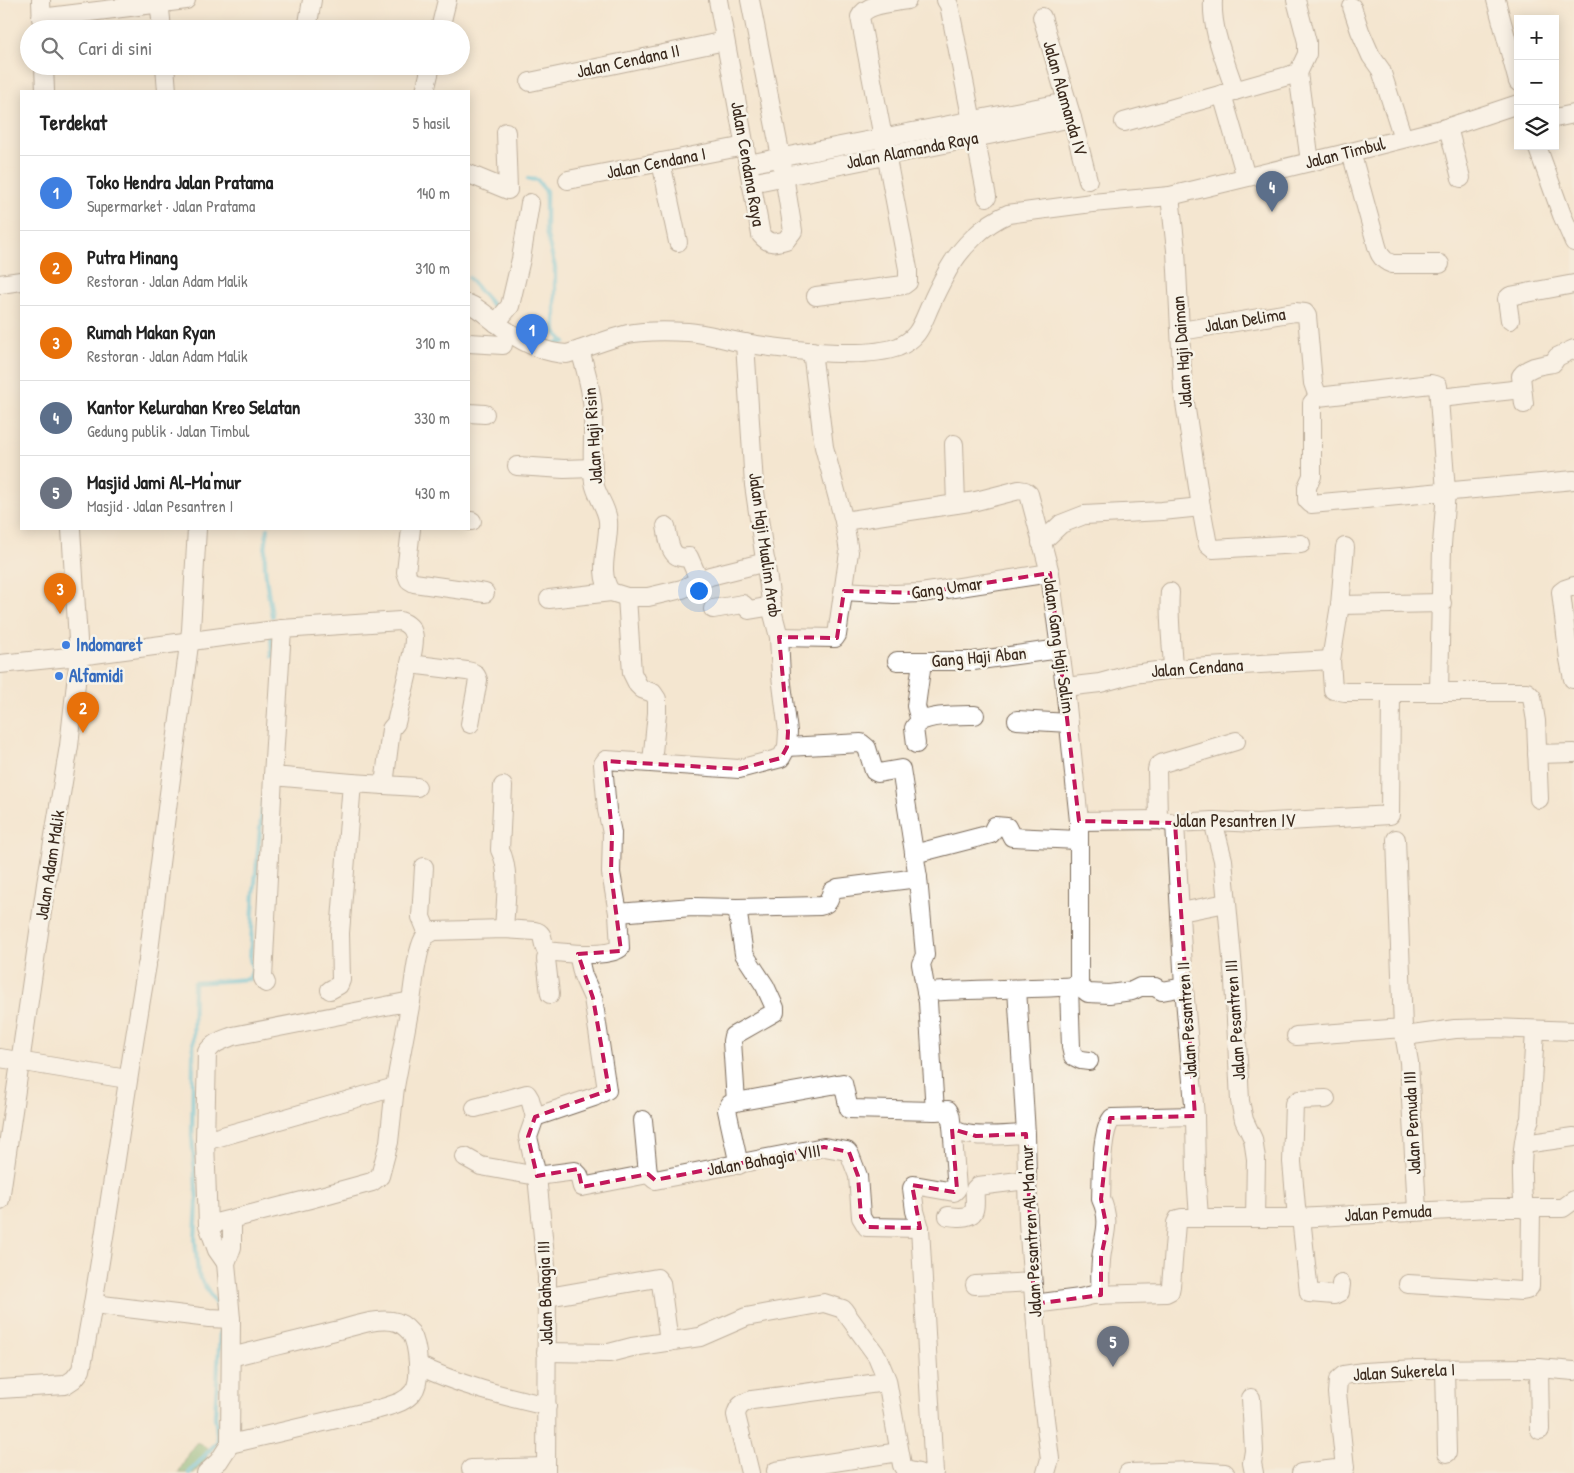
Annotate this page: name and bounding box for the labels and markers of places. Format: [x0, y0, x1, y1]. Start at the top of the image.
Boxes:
pin: 4 [1256, 171, 1288, 212]
pin: 1 [516, 314, 548, 355]
pin: 3 [44, 573, 76, 614]
place label: Indomaret [76, 632, 143, 657]
marker: Indomaret [60, 639, 72, 651]
place label: Alfamidi [69, 663, 123, 688]
marker: Alfamidi [53, 670, 65, 682]
pin: 2 [67, 692, 99, 733]
pin: 5 [1097, 1326, 1129, 1367]

